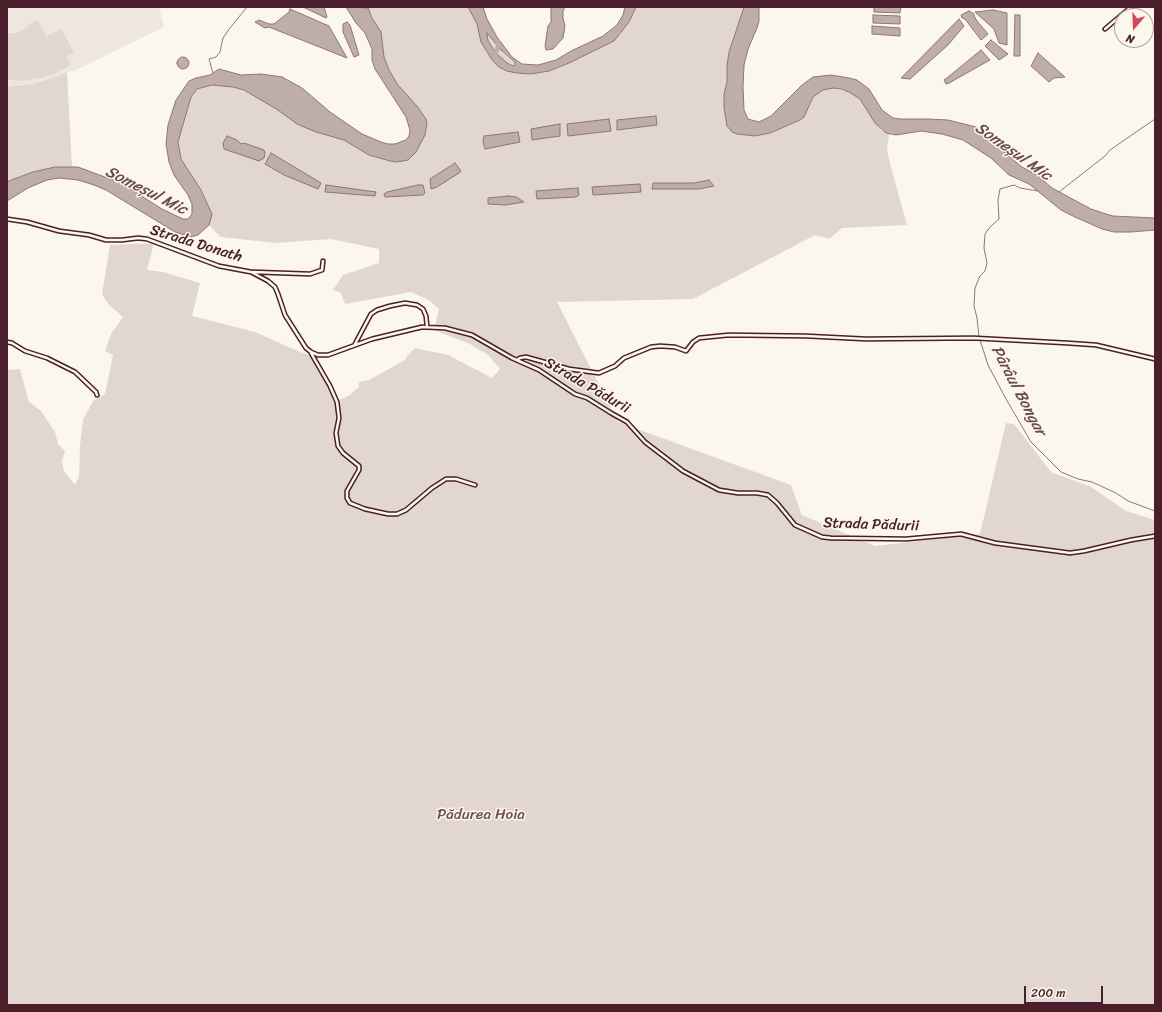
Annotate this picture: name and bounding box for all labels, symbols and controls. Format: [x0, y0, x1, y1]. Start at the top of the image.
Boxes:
north arrow [1114, 8, 1154, 48]
text: N [1124, 29, 1137, 49]
water label: Someșul Mic [971, 119, 1055, 185]
water label: Someșul Mic [102, 162, 190, 220]
street label: Strada Donath [148, 221, 244, 267]
water label: Pârâul Bongar [986, 343, 1050, 439]
street label: Strada Pădurii [541, 354, 633, 418]
street label: Strada Pădurii [823, 514, 919, 536]
park label: Pădurea Hoia [437, 806, 525, 824]
scale bar [1026, 978, 1105, 1004]
text: 200 m [1031, 982, 1065, 1004]

